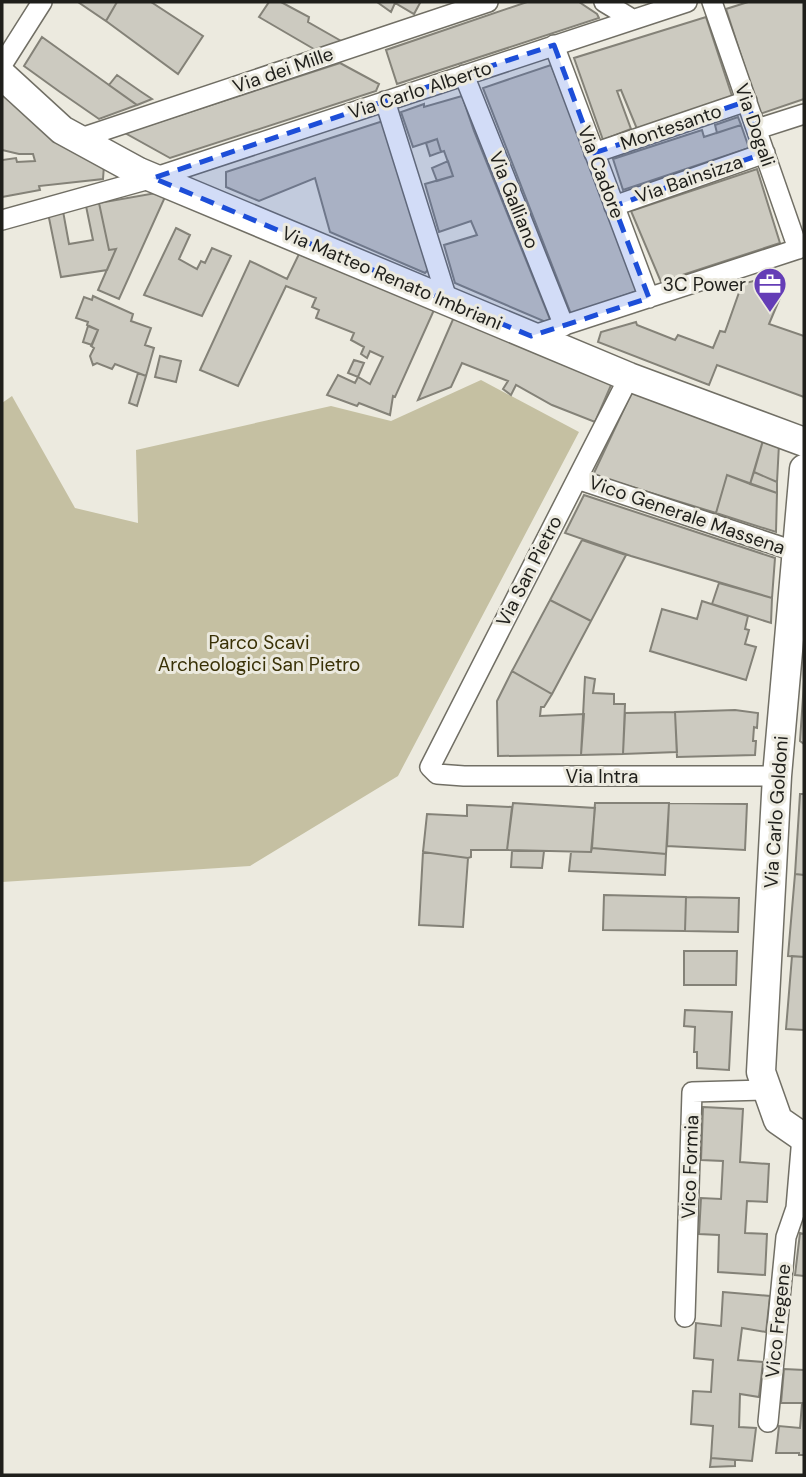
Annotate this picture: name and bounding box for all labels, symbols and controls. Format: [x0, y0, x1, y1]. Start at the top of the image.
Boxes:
street label: Via dei Mille [229, 41, 337, 99]
street label: Via Carlo Alberto [345, 55, 495, 125]
street label: Via Dogali [729, 80, 781, 170]
street label: Montesanto [617, 98, 725, 156]
street label: Via Cadore [572, 122, 630, 222]
street label: Via Galliano [483, 148, 545, 252]
street label: Via Bainsizza [632, 149, 746, 209]
street label: Via Matteo Renato Imbriani [278, 220, 506, 336]
office icon: 3C Power [751, 265, 789, 314]
place label: 3C Power [663, 272, 746, 297]
street label: Vico Generale Massena [585, 470, 789, 560]
street label: Via San Pietro [490, 511, 568, 631]
park label: Parco Scavi Archeologici San Pietro [158, 630, 360, 677]
street label: Via Carlo Goldoni [758, 735, 794, 889]
street label: Via Intra [566, 764, 638, 789]
street label: Vico Formia [676, 1114, 704, 1220]
street label: Vico Fregene [760, 1263, 796, 1379]

